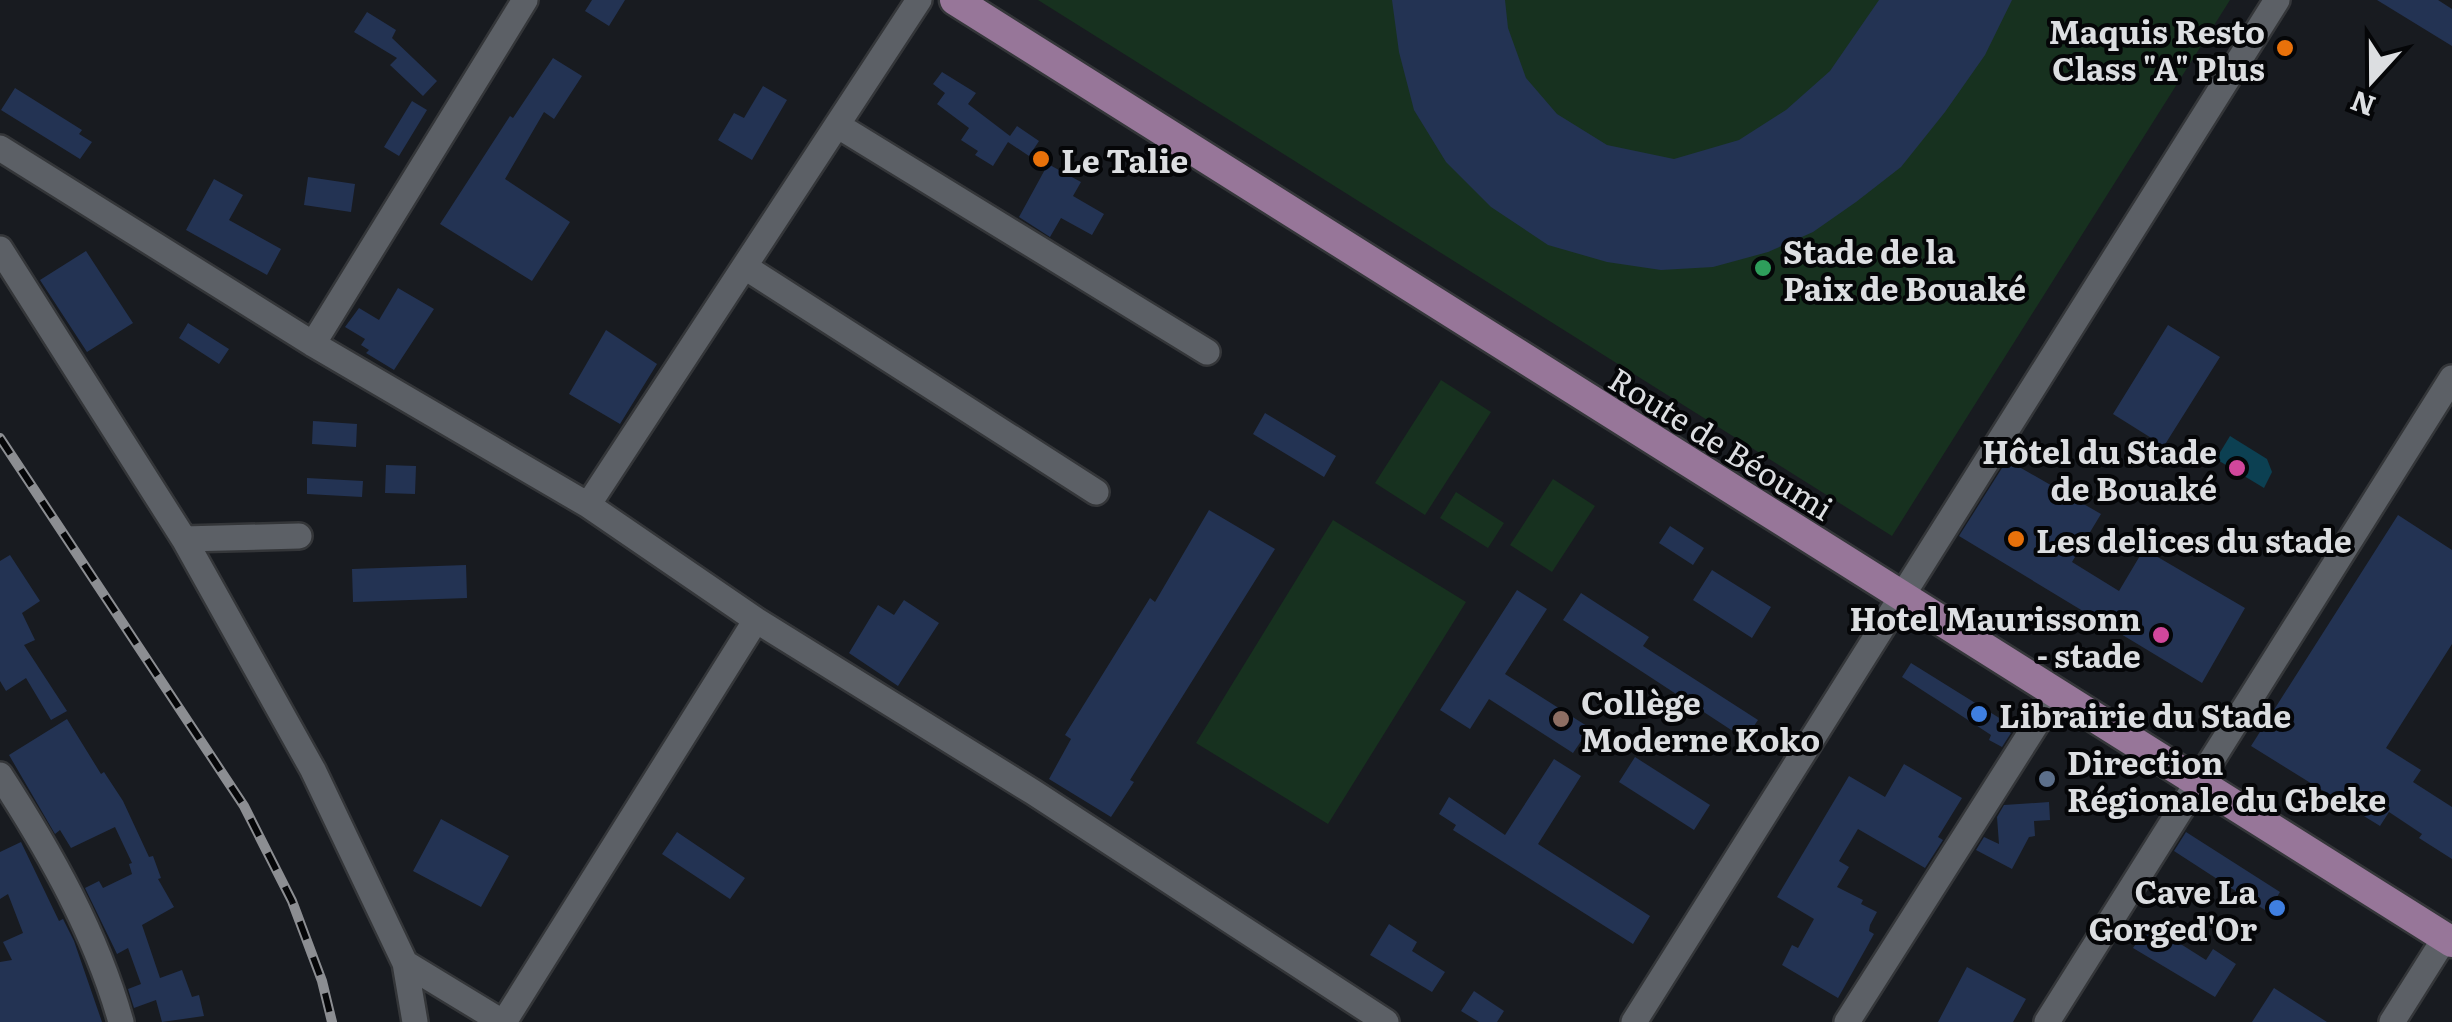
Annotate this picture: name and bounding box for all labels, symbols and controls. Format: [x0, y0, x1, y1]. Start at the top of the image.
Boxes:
place label: Maquis Resto Class "A" Plus [2049, 6, 2265, 91]
north arrow [2322, 30, 2422, 130]
marker: Maquis Resto Class "A" Plus [2274, 37, 2296, 59]
text: N [2344, 81, 2381, 129]
place label: Le Talie [1061, 135, 1188, 183]
marker: Le Talie [1030, 148, 1052, 170]
place label: Stade de la Paix de Bouaké [1783, 226, 2026, 311]
marker: Stade de la Paix de Bouaké [1752, 257, 1774, 279]
street label: Route de Béoumi [1600, 354, 1844, 530]
place label: Hôtel du Stade de Bouaké [1982, 426, 2217, 511]
marker: Hôtel du Stade de Bouaké [2226, 457, 2248, 479]
place label: Les delices du stade [2036, 515, 2352, 563]
marker: Les delices du stade [2005, 528, 2027, 550]
place label: Hotel Maurissonn - stade [1850, 593, 2141, 678]
marker: Hotel Maurissonn - stade [2150, 624, 2172, 646]
place label: Collège Moderne Koko [1581, 677, 1820, 762]
place label: Librairie du Stade [1999, 690, 2291, 738]
marker: Librairie du Stade [1968, 703, 1990, 725]
marker: Collège Moderne Koko [1550, 708, 1572, 730]
place label: Direction Régionale du Gbeke [2067, 737, 2386, 822]
marker: Direction Régionale du Gbeke [2036, 768, 2058, 790]
place label: Cave La Gorged'Or [2089, 866, 2258, 951]
marker: Cave La Gorged'Or [2266, 897, 2288, 919]

